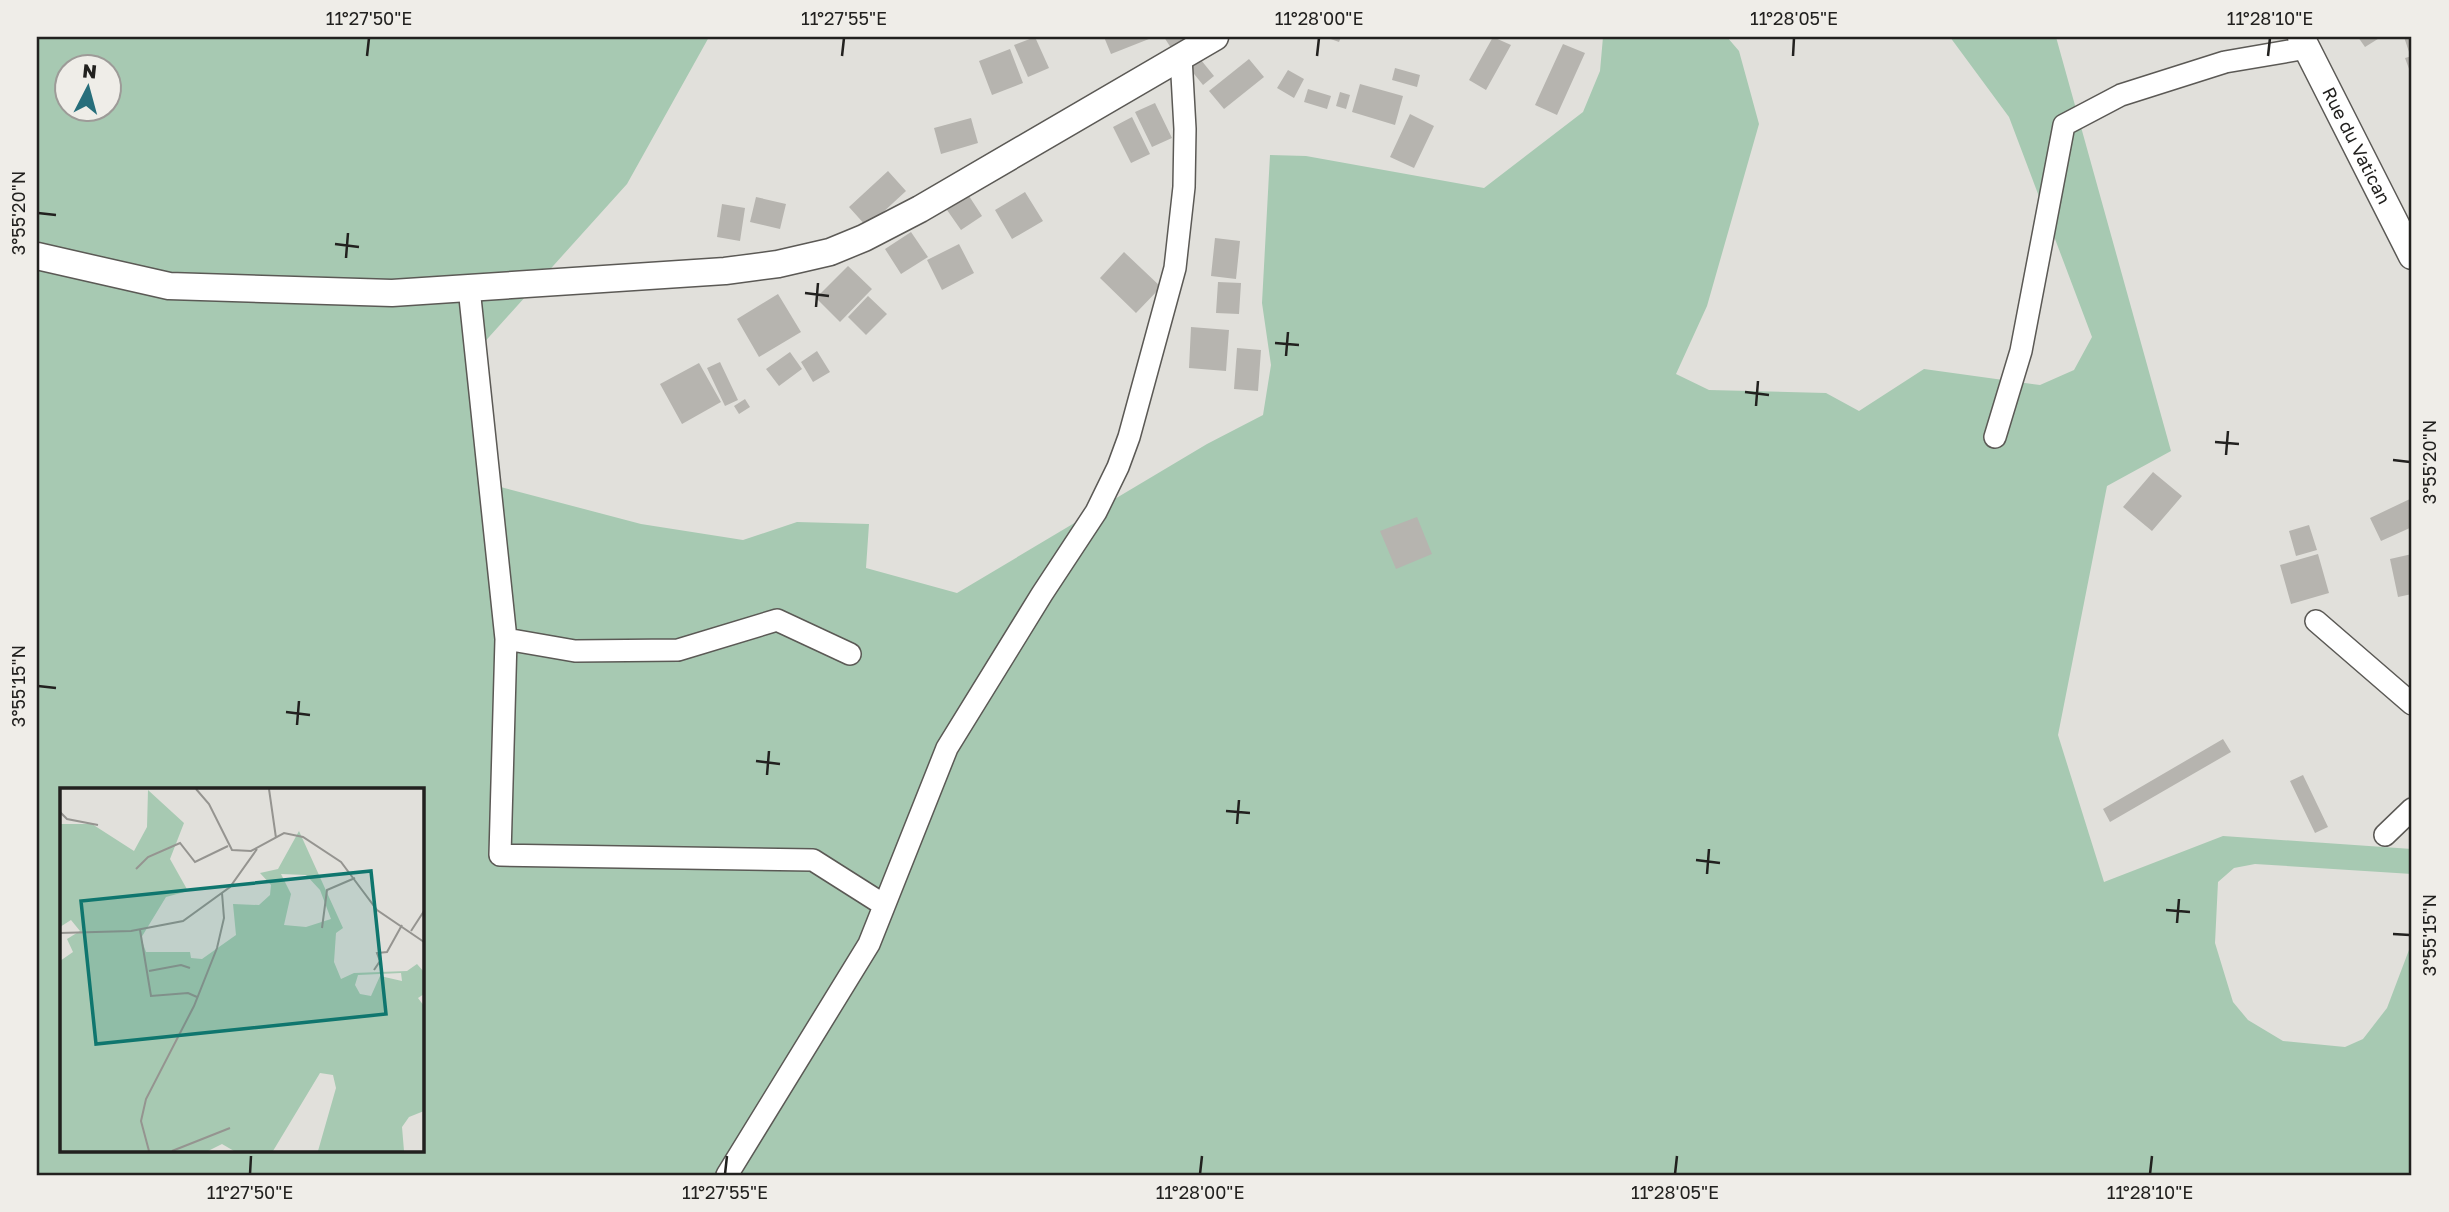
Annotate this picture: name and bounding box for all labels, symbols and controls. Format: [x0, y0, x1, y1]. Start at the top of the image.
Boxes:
text: 11°27'50"E [326, 7, 412, 29]
text: 11°27'55"E [801, 7, 887, 29]
text: 11°28'00"E [1275, 7, 1363, 29]
text: 11°28'05"E [1750, 7, 1838, 29]
text: 11°28'10"E [2227, 7, 2313, 29]
north arrow [52, 52, 122, 122]
text: N [81, 58, 98, 83]
street label: Rue du Vatican [2318, 83, 2396, 208]
text: 3°55'20"N [7, 171, 29, 255]
text: 3°55'20"N [2418, 420, 2440, 504]
text: 3°55'15"N [7, 645, 29, 727]
inset map [60, 788, 424, 1152]
text: 3°55'15"N [2418, 894, 2440, 976]
text: 11°27'50"E [207, 1181, 293, 1203]
text: 11°27'55"E [682, 1181, 768, 1203]
text: 11°28'00"E [1156, 1181, 1244, 1203]
text: 11°28'05"E [1631, 1181, 1719, 1203]
text: 11°28'10"E [2107, 1181, 2193, 1203]

